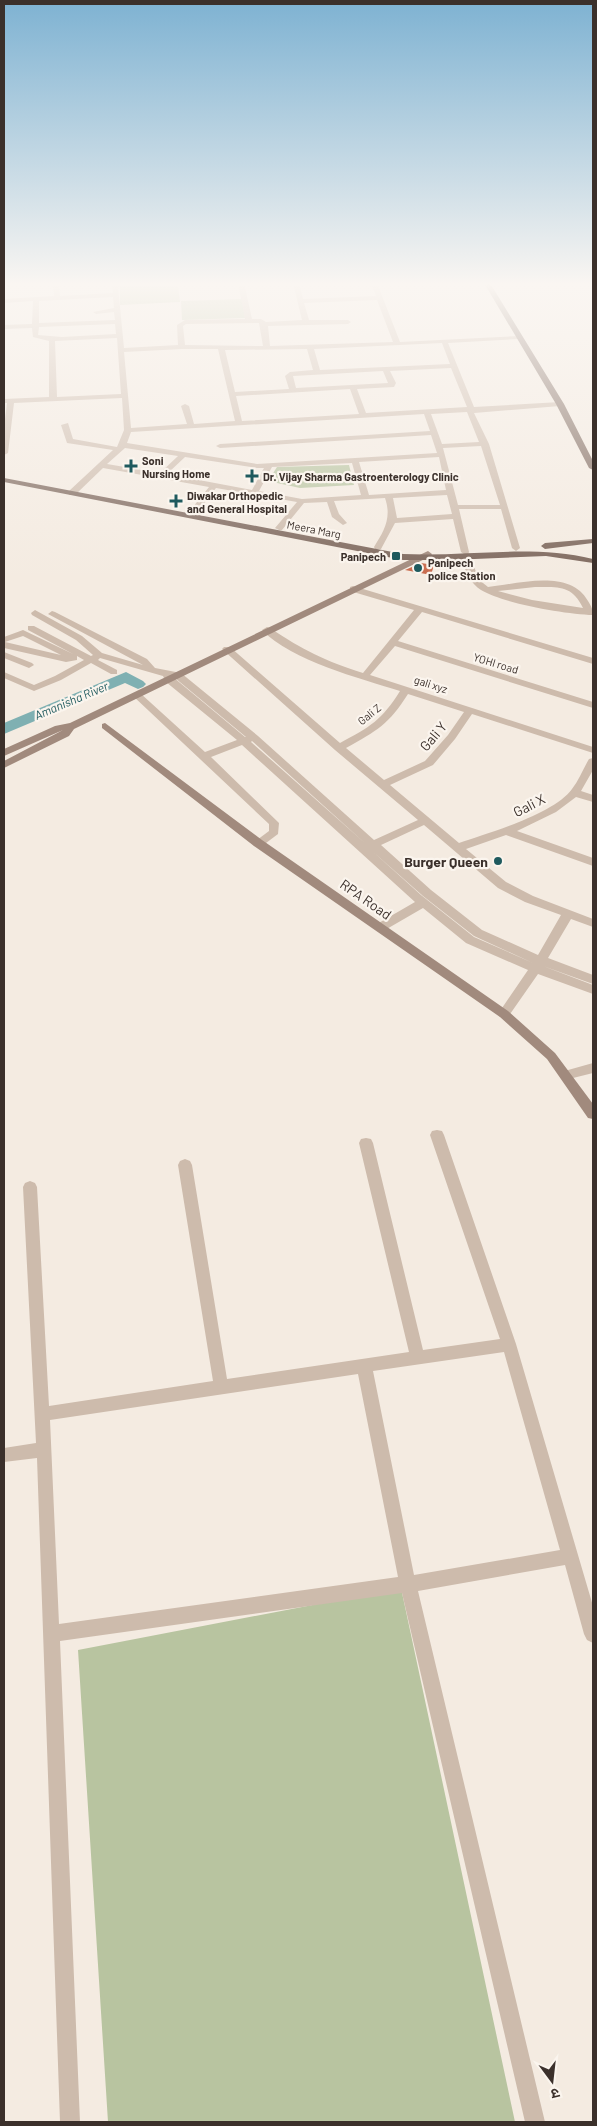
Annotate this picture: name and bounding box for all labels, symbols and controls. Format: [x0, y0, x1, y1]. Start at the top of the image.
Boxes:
place label: Soni Nursing Home [142, 454, 210, 480]
marker: Soni Nursing Home [124, 459, 138, 473]
marker: Dr. Vijay Sharma Gastroenterology Clinic [245, 469, 259, 483]
place label: Dr. Vijay Sharma Gastroenterology Clinic [263, 470, 459, 483]
place label: Diwakar Orthopedic and General Hospital [187, 489, 287, 515]
marker: Diwakar Orthopedic and General Hospital [169, 494, 183, 508]
street label: Meera Marg [286, 517, 342, 541]
place label: Panipech [341, 550, 386, 563]
marker: Panipech [390, 550, 402, 562]
place label: Panipech police Station [428, 556, 495, 582]
marker: Panipech police Station [412, 562, 424, 574]
street label: YOHI road [472, 650, 520, 676]
street label: gali xyz [413, 673, 449, 696]
water label: Amanisha River [32, 678, 111, 722]
street label: Gali Z [355, 701, 383, 727]
street label: Gali Y [416, 718, 450, 754]
street label: Gali X [510, 790, 548, 820]
place label: Burger Queen [404, 853, 488, 870]
marker: Burger Queen [492, 855, 504, 867]
street label: RPA Road [337, 875, 395, 923]
north arrow [527, 2056, 577, 2106]
text: उ [549, 2085, 562, 2104]

